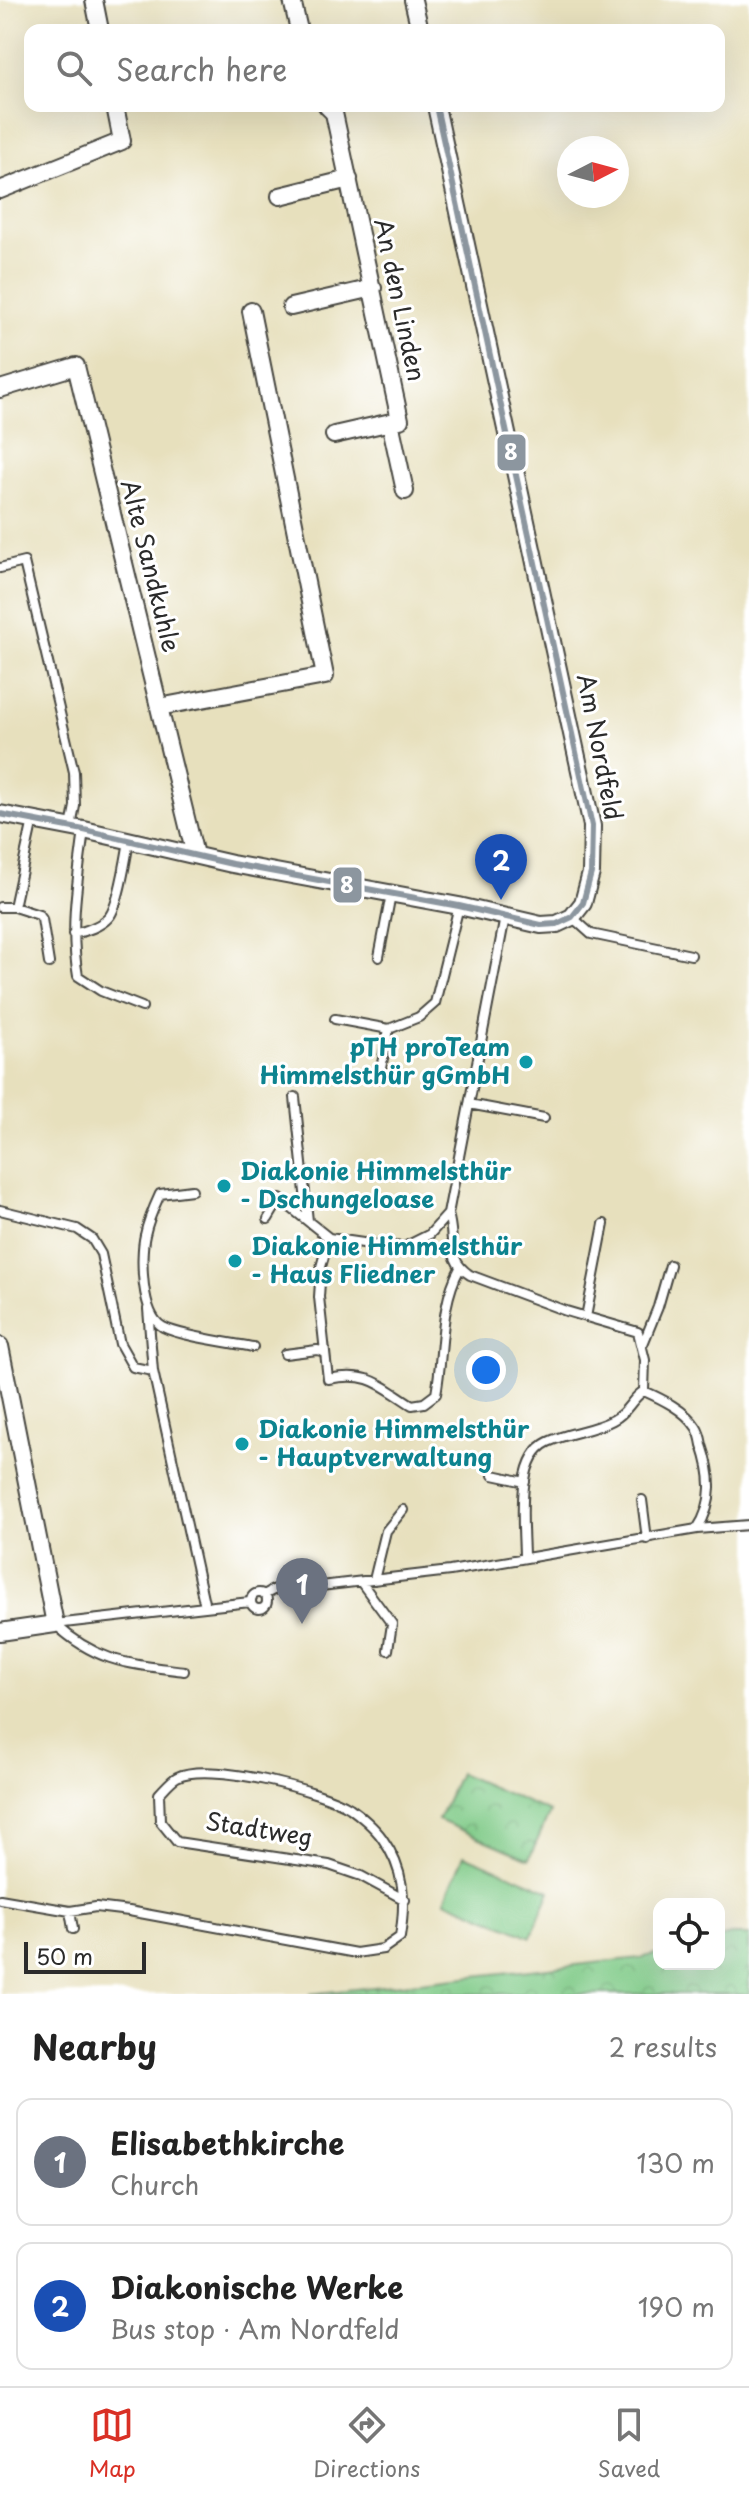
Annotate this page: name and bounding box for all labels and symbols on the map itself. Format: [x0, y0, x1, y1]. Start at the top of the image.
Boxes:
north arrow [557, 136, 629, 208]
street label: An den Linden [366, 215, 436, 384]
line badge: 8 [496, 433, 527, 472]
text: 8 [504, 434, 518, 467]
street label: Alte Sandkuhle [113, 475, 191, 656]
street label: Am Nordfeld [569, 670, 633, 823]
pin: 2 [475, 834, 527, 900]
line badge: 8 [332, 866, 363, 904]
text: 8 [340, 867, 354, 900]
place label: pTH proTeam Himmelsthür gGmbH [259, 1028, 510, 1092]
marker: pTH proTeam Himmelsthür gGmbH [517, 1053, 535, 1071]
place label: Diakonie Himmelsthür - Dschungeloase [240, 1152, 512, 1216]
marker: Diakonie Himmelsthür - Dschungeloase [215, 1177, 233, 1195]
place label: Diakonie Himmelsthür - Haus Fliedner [251, 1227, 523, 1291]
marker: Diakonie Himmelsthür - Haus Fliedner [226, 1252, 244, 1270]
your location [466, 1350, 506, 1390]
place label: Diakonie Himmelsthür - Hauptverwaltung [258, 1410, 530, 1474]
marker: Diakonie Himmelsthür - Hauptverwaltung [233, 1435, 251, 1453]
pin: 1 [276, 1558, 328, 1624]
street label: Stadtweg [203, 1802, 315, 1854]
scale bar [24, 1938, 146, 1974]

